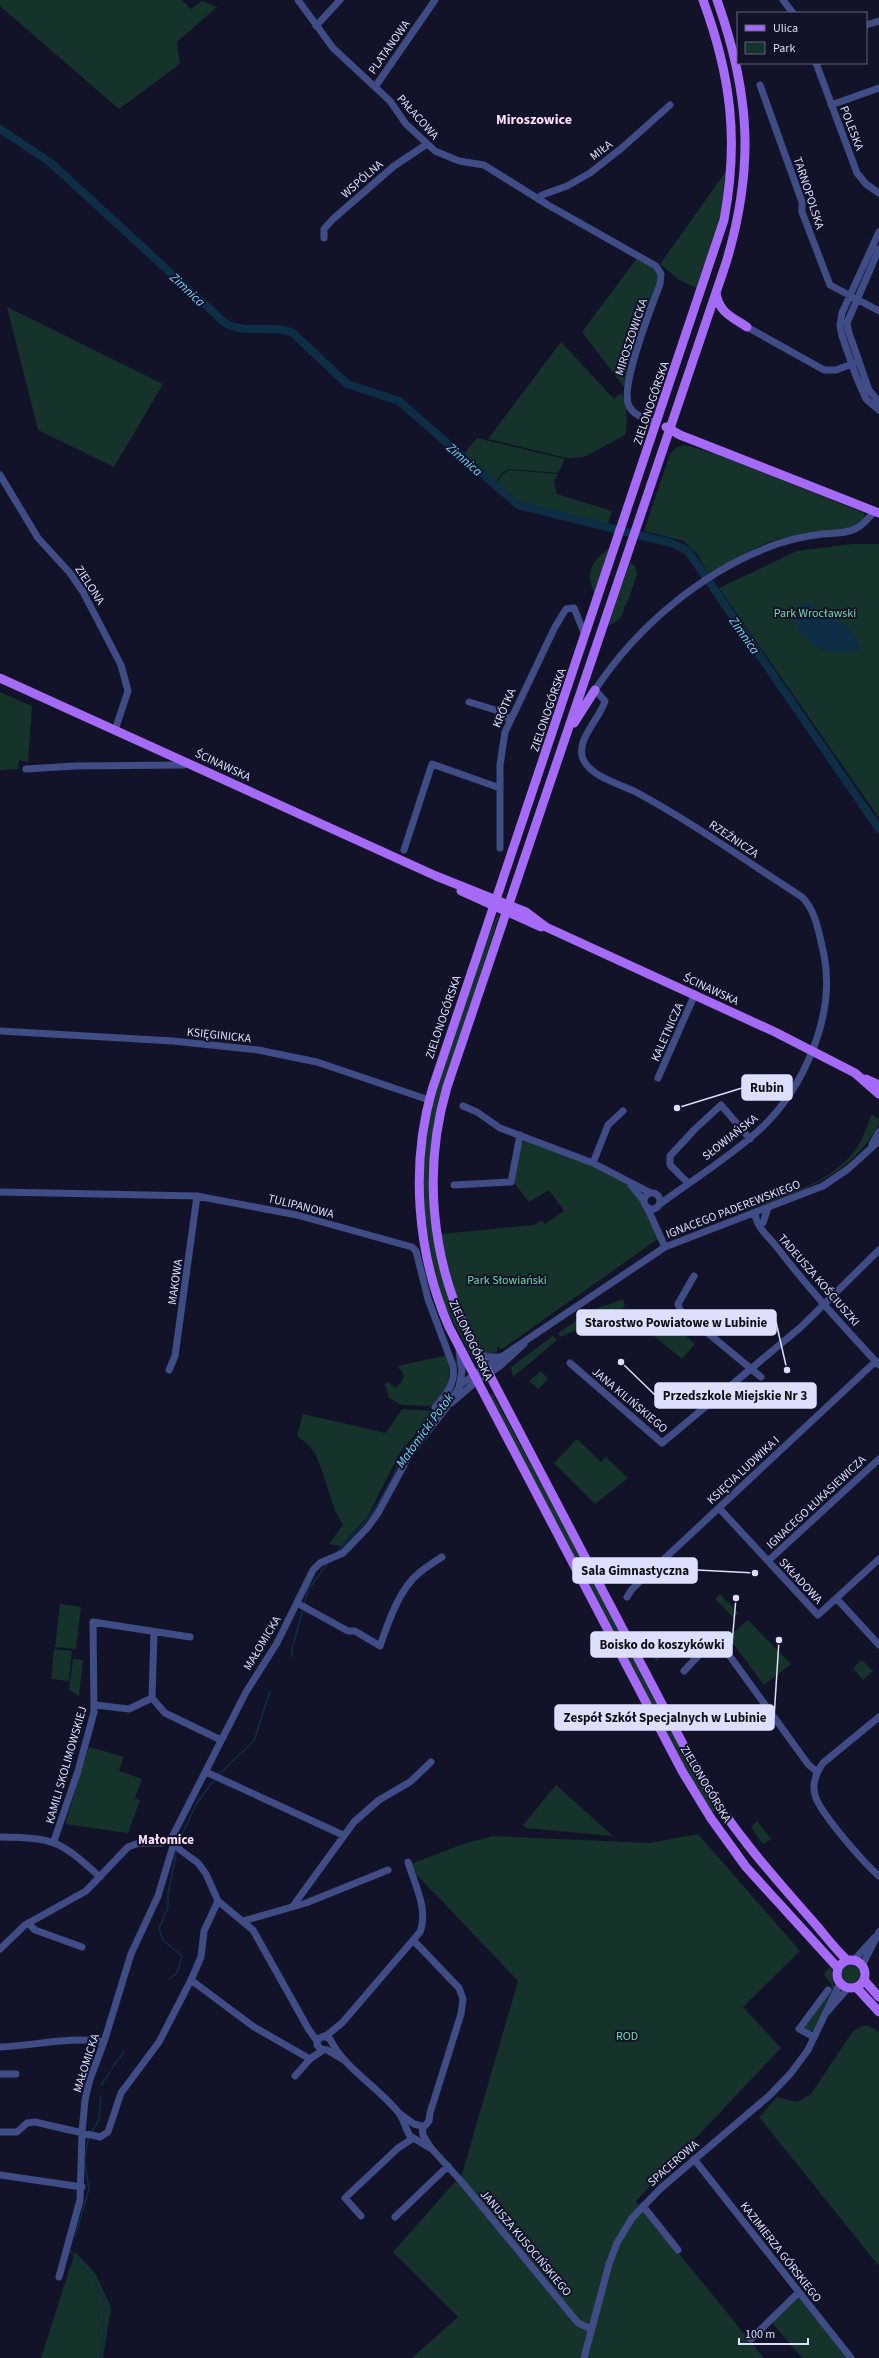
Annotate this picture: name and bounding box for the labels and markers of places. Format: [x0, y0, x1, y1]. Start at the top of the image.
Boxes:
callout: Rubin [742, 1075, 792, 1100]
callout: Starostwo Powiatowe w Lubinie [577, 1310, 776, 1335]
callout: Przedszkole Miejskie Nr 3 [655, 1383, 816, 1408]
callout: Sala Gimnastyczna [573, 1558, 697, 1583]
callout: Boisko do koszykówki [591, 1632, 732, 1657]
callout: Zespół Szkół Specjalnych w Lubinie [555, 1705, 774, 1730]

